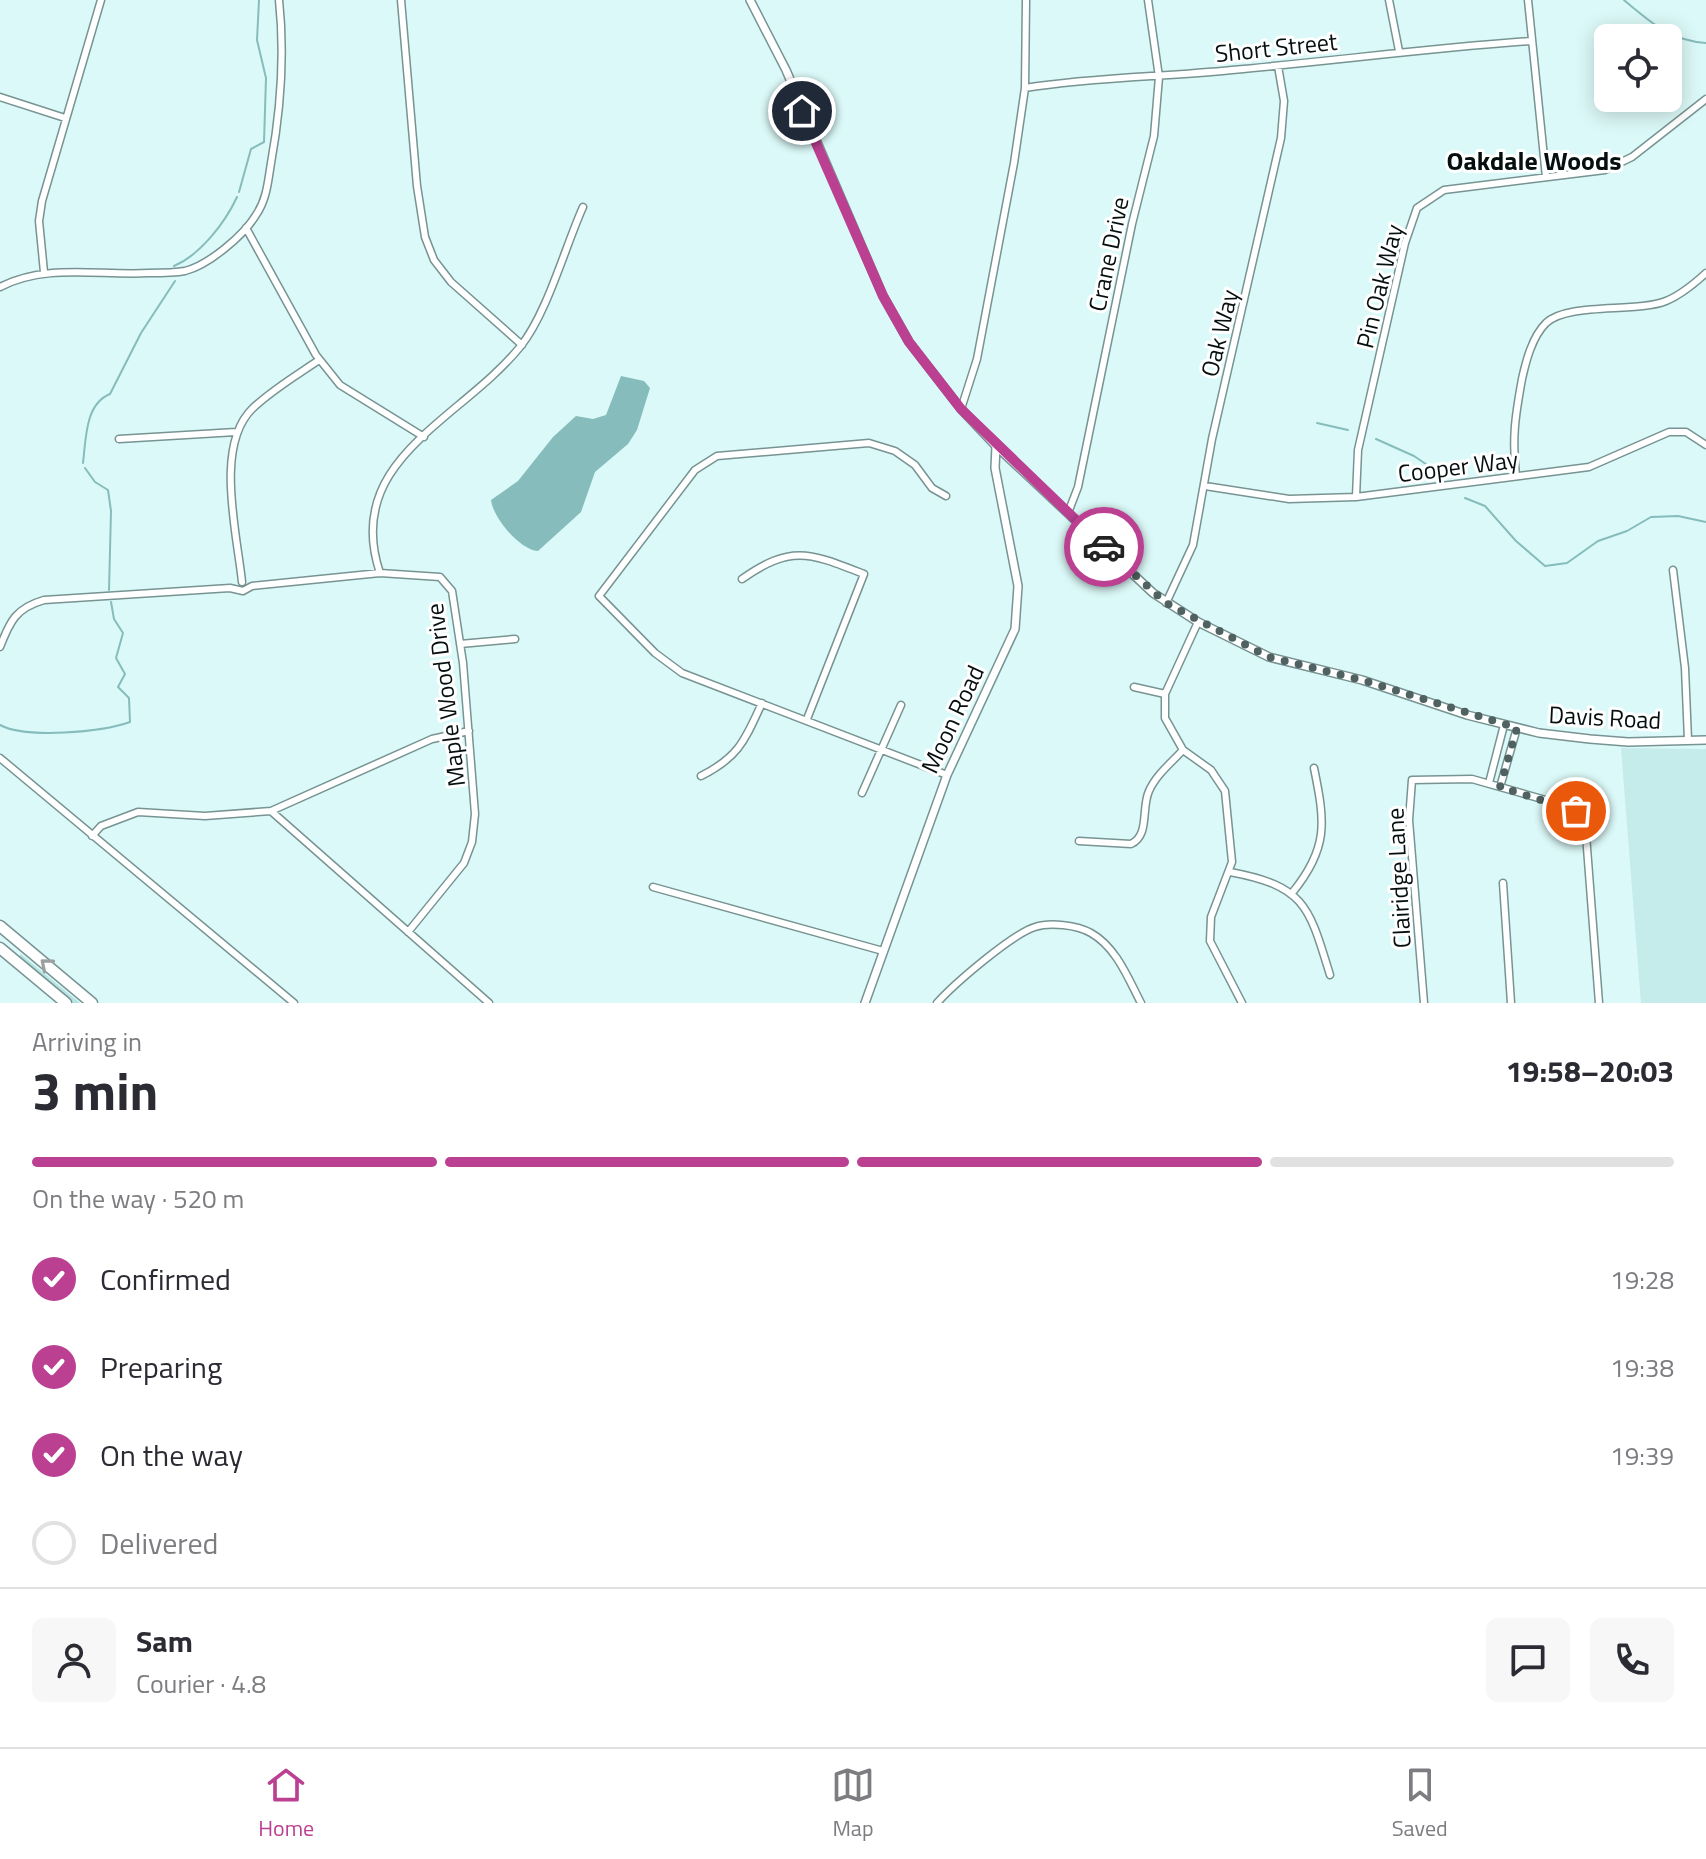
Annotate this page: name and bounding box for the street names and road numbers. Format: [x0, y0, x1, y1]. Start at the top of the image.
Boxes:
street label: Short Street [1213, 23, 1339, 71]
street label: Crane Drive [1078, 193, 1138, 315]
street label: Pin Oak Way [1346, 220, 1412, 352]
street label: Oak Way [1191, 285, 1247, 381]
street label: Cooper Way [1396, 441, 1521, 491]
street label: Maple Wood Drive [416, 601, 474, 789]
street label: Moon Road [911, 659, 993, 779]
street label: Davis Road [1548, 696, 1662, 738]
street label: Clairidge Lane [1376, 807, 1420, 949]

